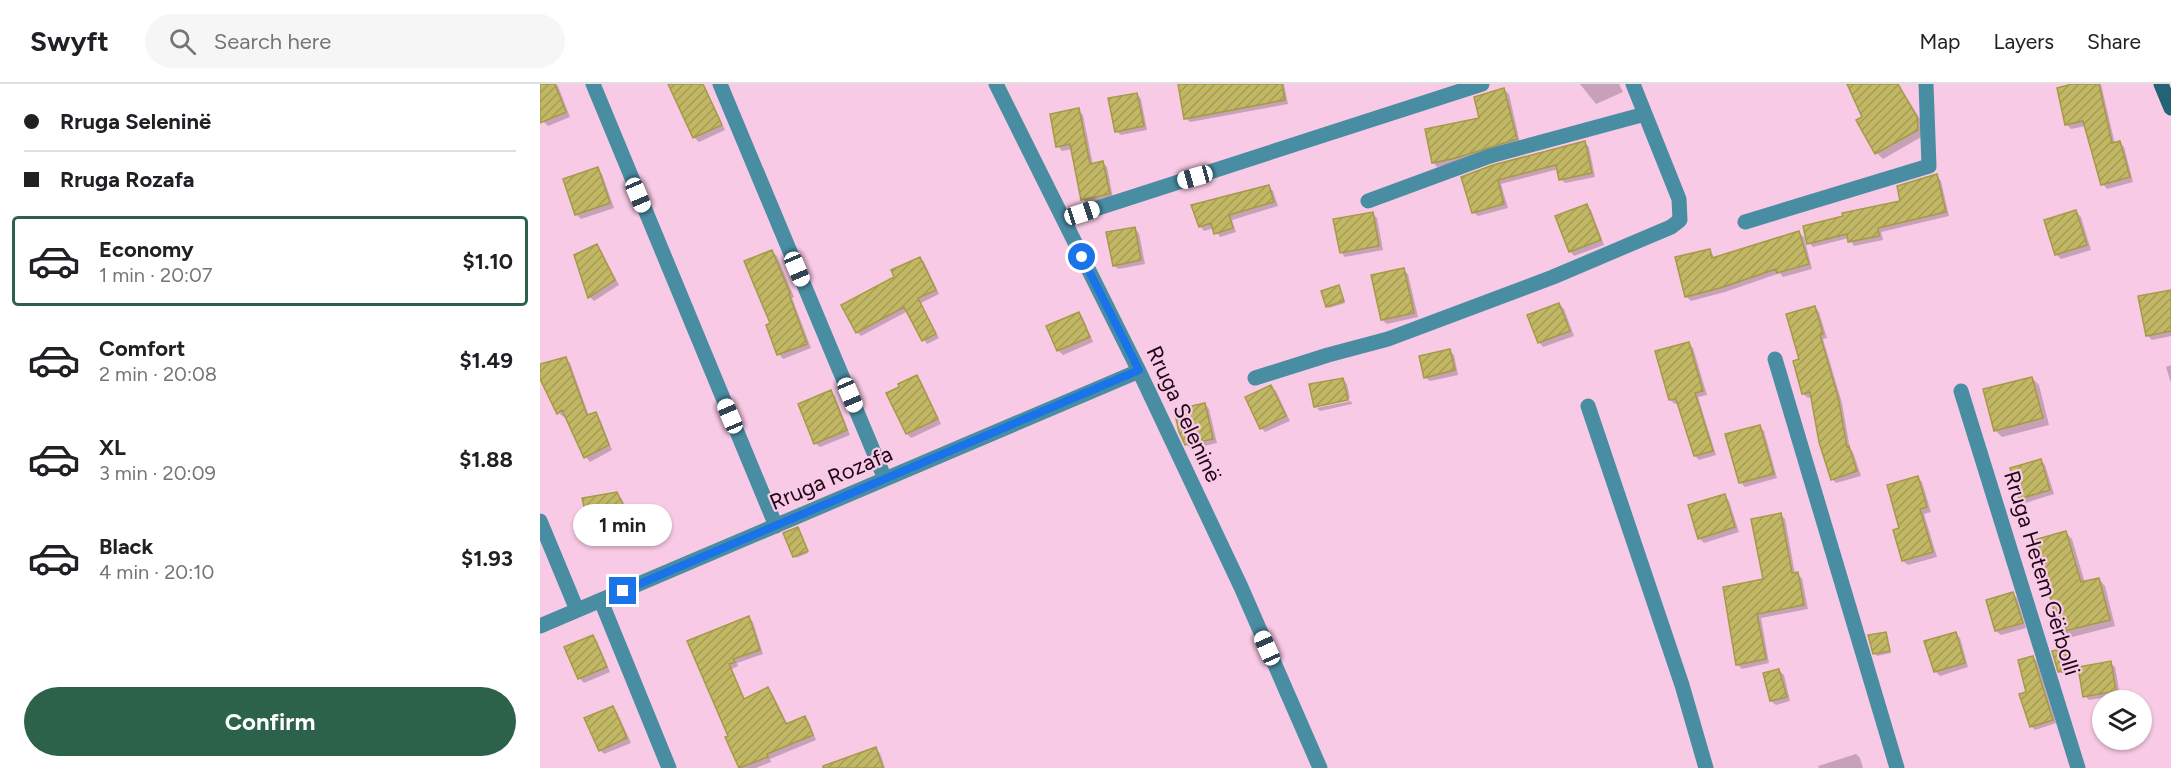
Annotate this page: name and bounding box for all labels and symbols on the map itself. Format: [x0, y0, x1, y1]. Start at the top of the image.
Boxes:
car [1175, 163, 1215, 191]
car [623, 175, 653, 215]
car [1062, 199, 1102, 227]
route start [1068, 243, 1095, 270]
car [782, 249, 812, 289]
street label: Rruga Seleninë [1141, 342, 1227, 486]
car [835, 375, 865, 415]
car [715, 396, 745, 436]
street label: Rruga Rozafa [765, 440, 897, 516]
street label: Rruga Hetem Gërbolli [1998, 467, 2086, 679]
callout: 1 min [574, 504, 672, 546]
route end [609, 577, 636, 604]
car [1251, 628, 1283, 668]

